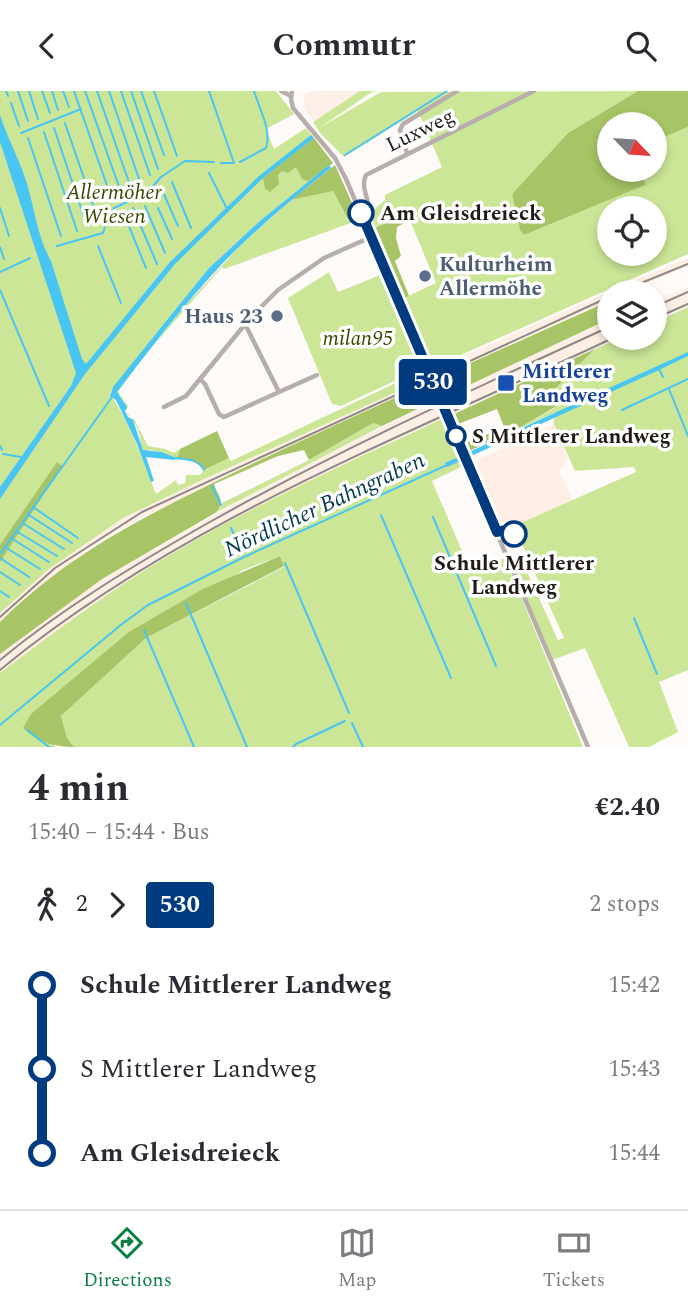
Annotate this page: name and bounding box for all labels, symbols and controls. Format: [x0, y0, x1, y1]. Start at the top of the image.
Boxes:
text: Commutr [273, 21, 415, 70]
icon: back [28, 27, 66, 65]
icon: search [622, 27, 660, 65]
street label: Luxweg [381, 101, 460, 161]
north arrow [597, 112, 667, 182]
map controls [597, 112, 667, 350]
park label: Allermöher Wiesen [65, 177, 163, 233]
button: locate [597, 196, 667, 266]
place label: Am Gleisdreieck [380, 198, 542, 230]
marker: Am Gleisdreieck [348, 200, 374, 226]
place label: Kulturheim Allermöhe [439, 249, 553, 305]
marker: Kulturheim Allermöhe [417, 268, 433, 284]
button: layers [597, 280, 667, 350]
place label: Haus 23 [184, 301, 263, 333]
marker: Haus 23 [269, 308, 285, 324]
park label: milan95 [323, 323, 393, 355]
place label: Mittlerer Landweg [522, 356, 612, 412]
line badge: 530 [393, 359, 473, 405]
text: 530 [413, 364, 453, 400]
marker: Mittlerer Landweg [496, 373, 516, 393]
place label: S Mittlerer Landweg [472, 421, 671, 453]
marker: S Mittlerer Landweg [446, 426, 466, 446]
water label: Nördlicher Bahngraben [218, 443, 431, 567]
marker: Schule Mittlerer Landweg [501, 521, 527, 547]
place label: Schule Mittlerer Landweg [434, 548, 594, 604]
text: 4 min [28, 760, 129, 818]
text: €2.40 [595, 787, 660, 827]
text: 15:40 – 15:44 · Bus [28, 815, 210, 850]
icon: walk [28, 886, 66, 924]
icon: forward [98, 886, 136, 924]
text: 2 [76, 887, 88, 922]
text: 530 [160, 887, 200, 923]
text: 2 stops [590, 887, 660, 922]
text: Schule Mittlerer Landweg [80, 965, 392, 1005]
text: 15:42 [608, 968, 660, 1003]
text: S Mittlerer Landweg [80, 1049, 317, 1089]
text: 15:43 [608, 1052, 660, 1087]
text: Am Gleisdreieck [80, 1133, 280, 1173]
text: 15:44 [608, 1136, 660, 1171]
tab: Directions [83, 1224, 172, 1295]
tab: Map [338, 1224, 376, 1295]
tab: Tickets [543, 1224, 605, 1295]

